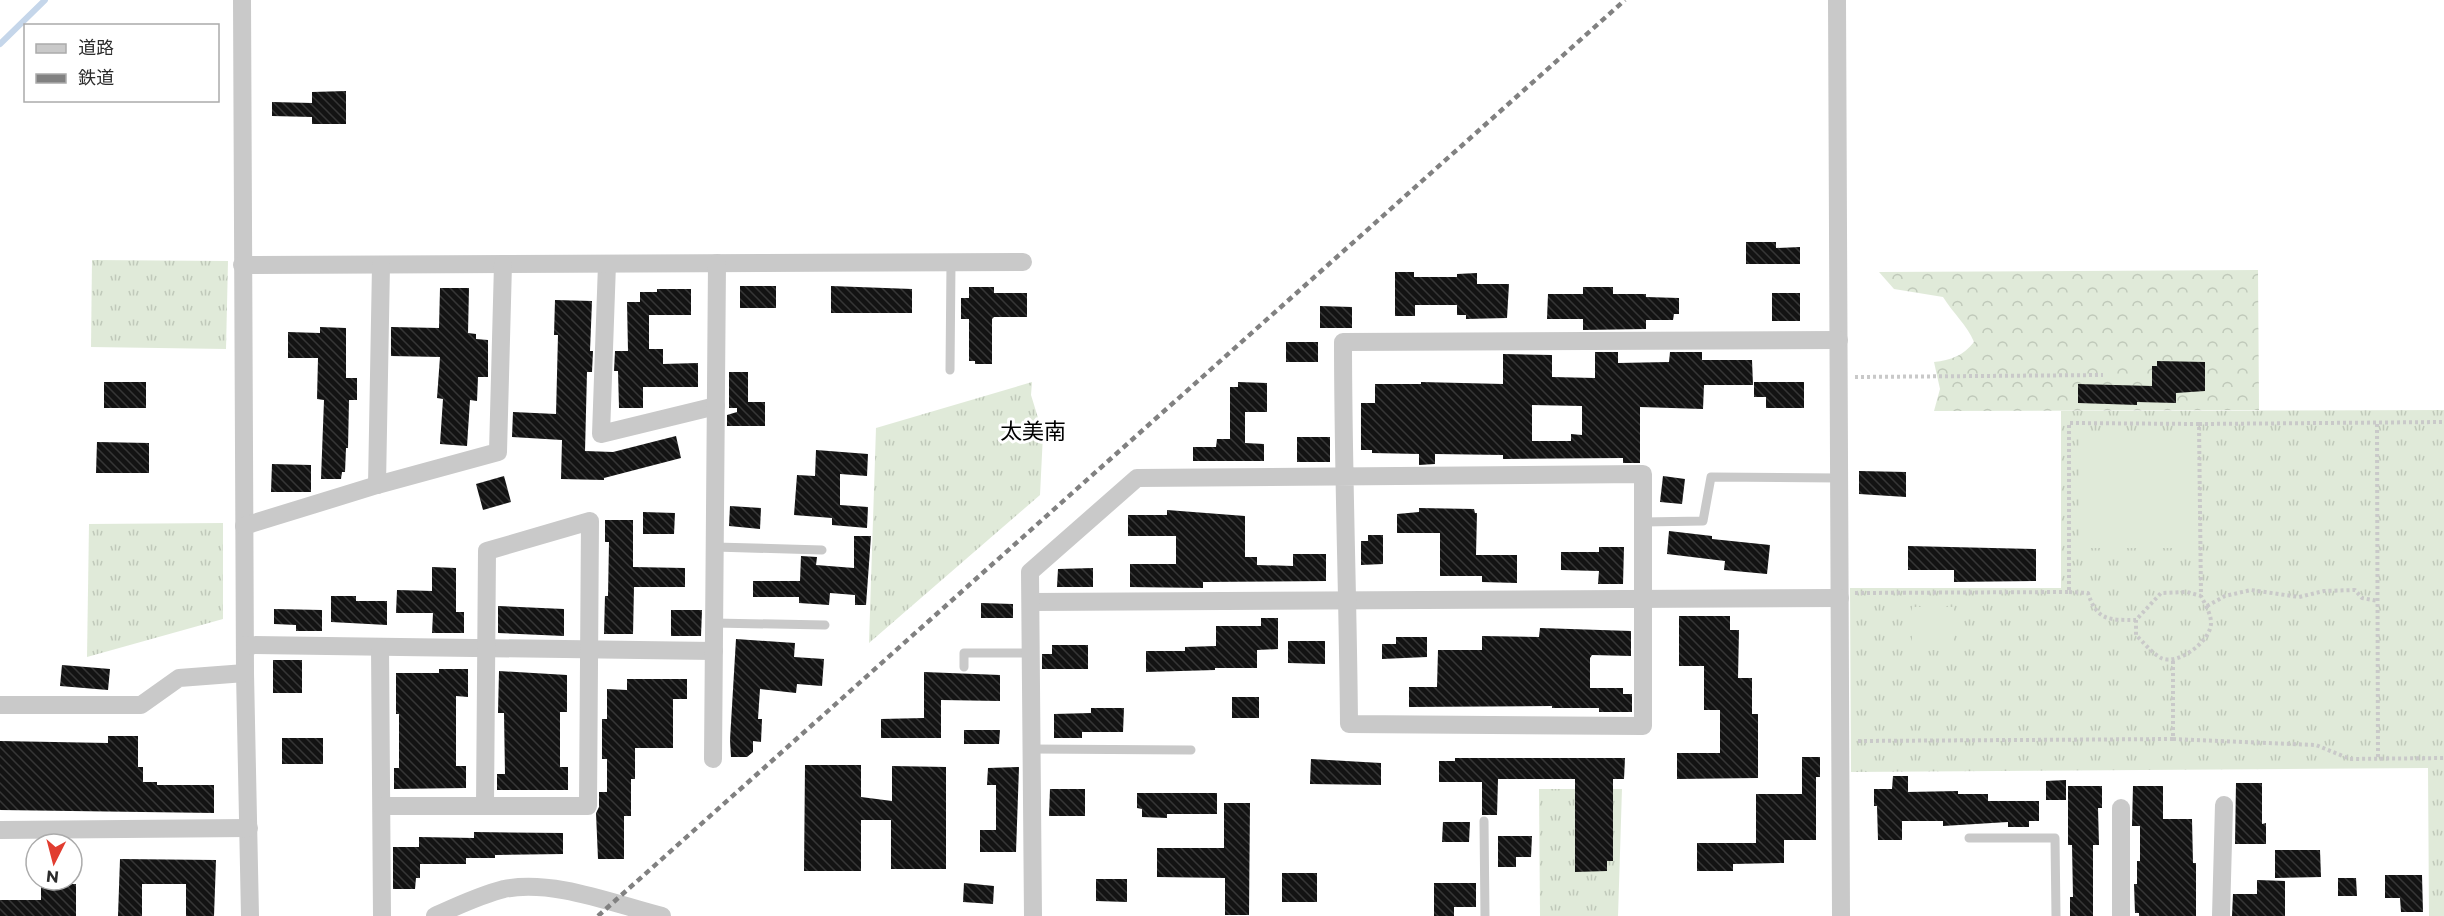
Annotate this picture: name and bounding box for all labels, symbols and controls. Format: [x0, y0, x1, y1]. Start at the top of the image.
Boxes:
legend [24, 24, 219, 102]
text: 道路 [78, 37, 114, 59]
text: 鉄道 [78, 67, 114, 89]
district label: 太美南 [1000, 418, 1066, 445]
north arrow [24, 832, 84, 892]
text: N [45, 866, 60, 887]

